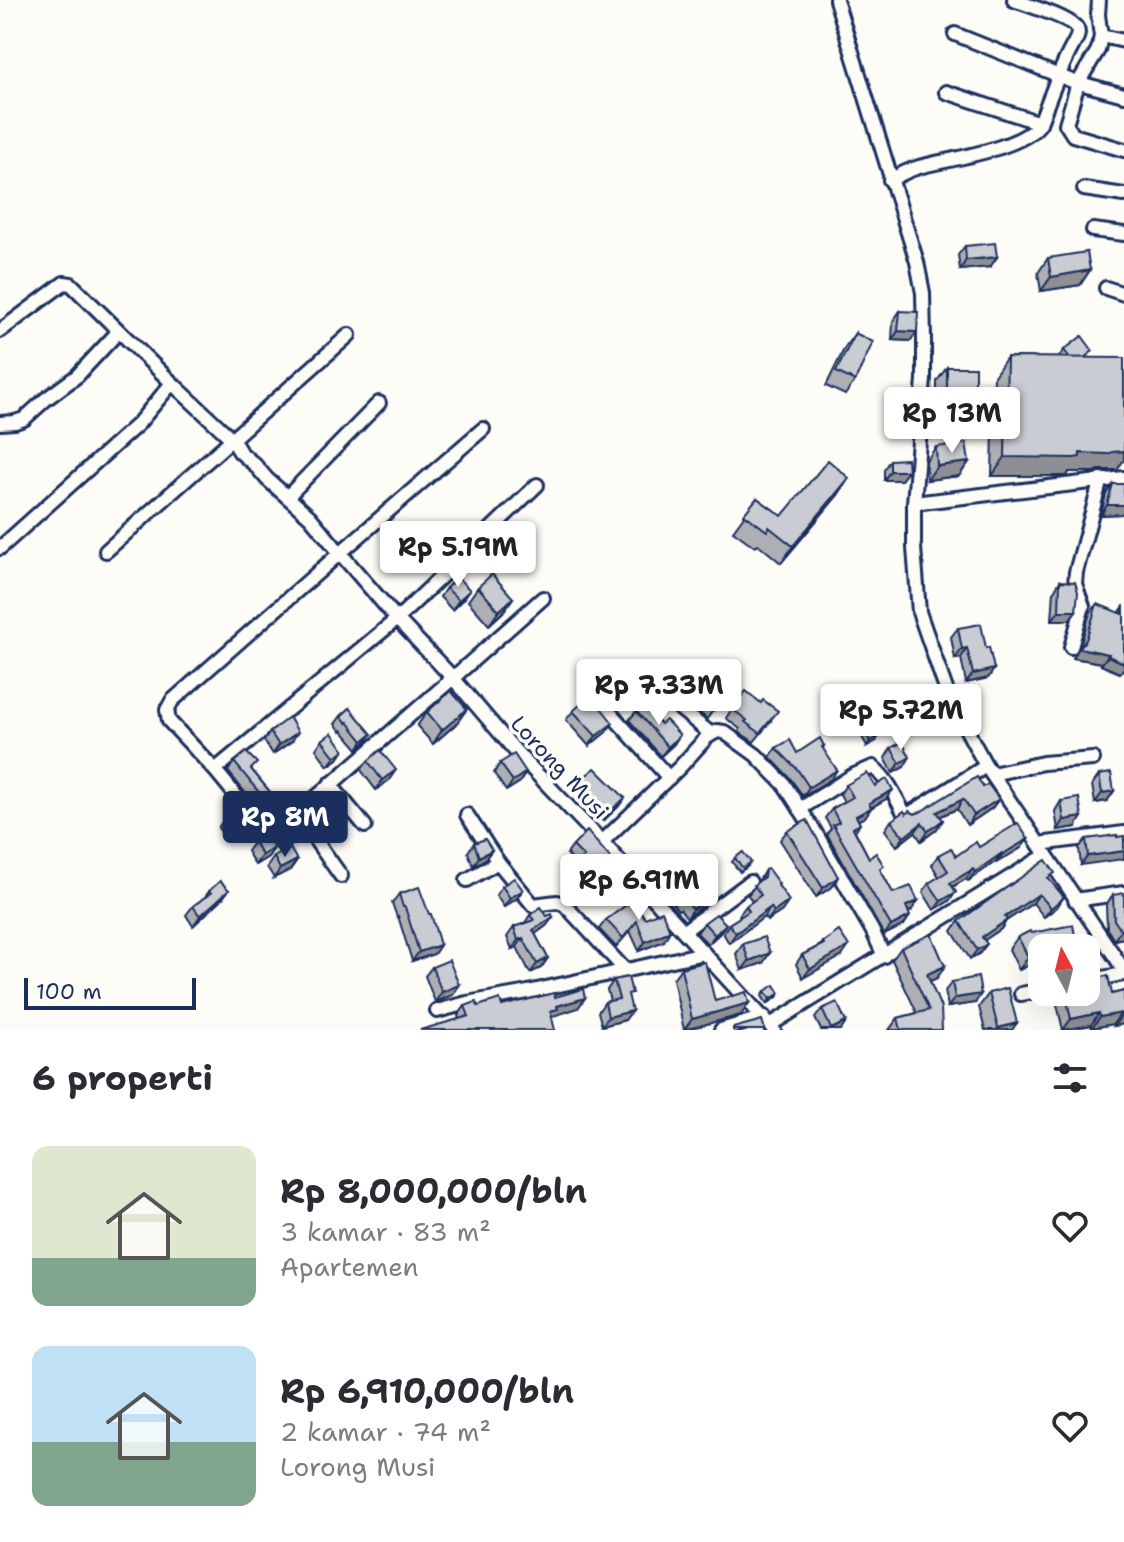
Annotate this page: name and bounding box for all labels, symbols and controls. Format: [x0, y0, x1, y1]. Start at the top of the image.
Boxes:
pin: Rp 13M [887, 387, 1017, 455]
text: Rp 13M [902, 395, 1002, 430]
pin: Rp 5.19M [375, 521, 541, 589]
text: Rp 5.19M [398, 529, 518, 564]
pin: Rp 7.33M [576, 659, 742, 727]
text: Rp 7.33M [594, 667, 724, 702]
pin: Rp 5.72M [818, 684, 984, 752]
text: Rp 5.72M [838, 692, 964, 727]
street label: Lorong Musi [504, 709, 615, 825]
pin: Rp 8M [229, 791, 341, 859]
text: Rp 8M [241, 799, 329, 834]
pin: Rp 6.91M [556, 854, 722, 922]
text: Rp 6.91M [578, 862, 700, 897]
north arrow [1028, 934, 1100, 1006]
map controls [1028, 934, 1100, 1006]
scale bar [24, 974, 196, 1010]
text: 100 m [36, 977, 102, 1006]
text: 6 properti [32, 1055, 213, 1101]
icon: filters [1048, 1056, 1092, 1100]
text: Rp 8,000,000/bln [280, 1168, 587, 1214]
icon: home [96, 1178, 192, 1274]
icon: heart [1048, 1204, 1092, 1248]
text: 3 kamar · 83 m² [280, 1214, 491, 1249]
text: Apartemen [280, 1249, 419, 1284]
text: Rp 6,910,000/bln [280, 1368, 574, 1414]
icon: home [96, 1378, 192, 1474]
icon: heart [1048, 1404, 1092, 1448]
text: 2 kamar · 74 m² [280, 1414, 491, 1449]
text: Lorong Musi [280, 1449, 435, 1484]

